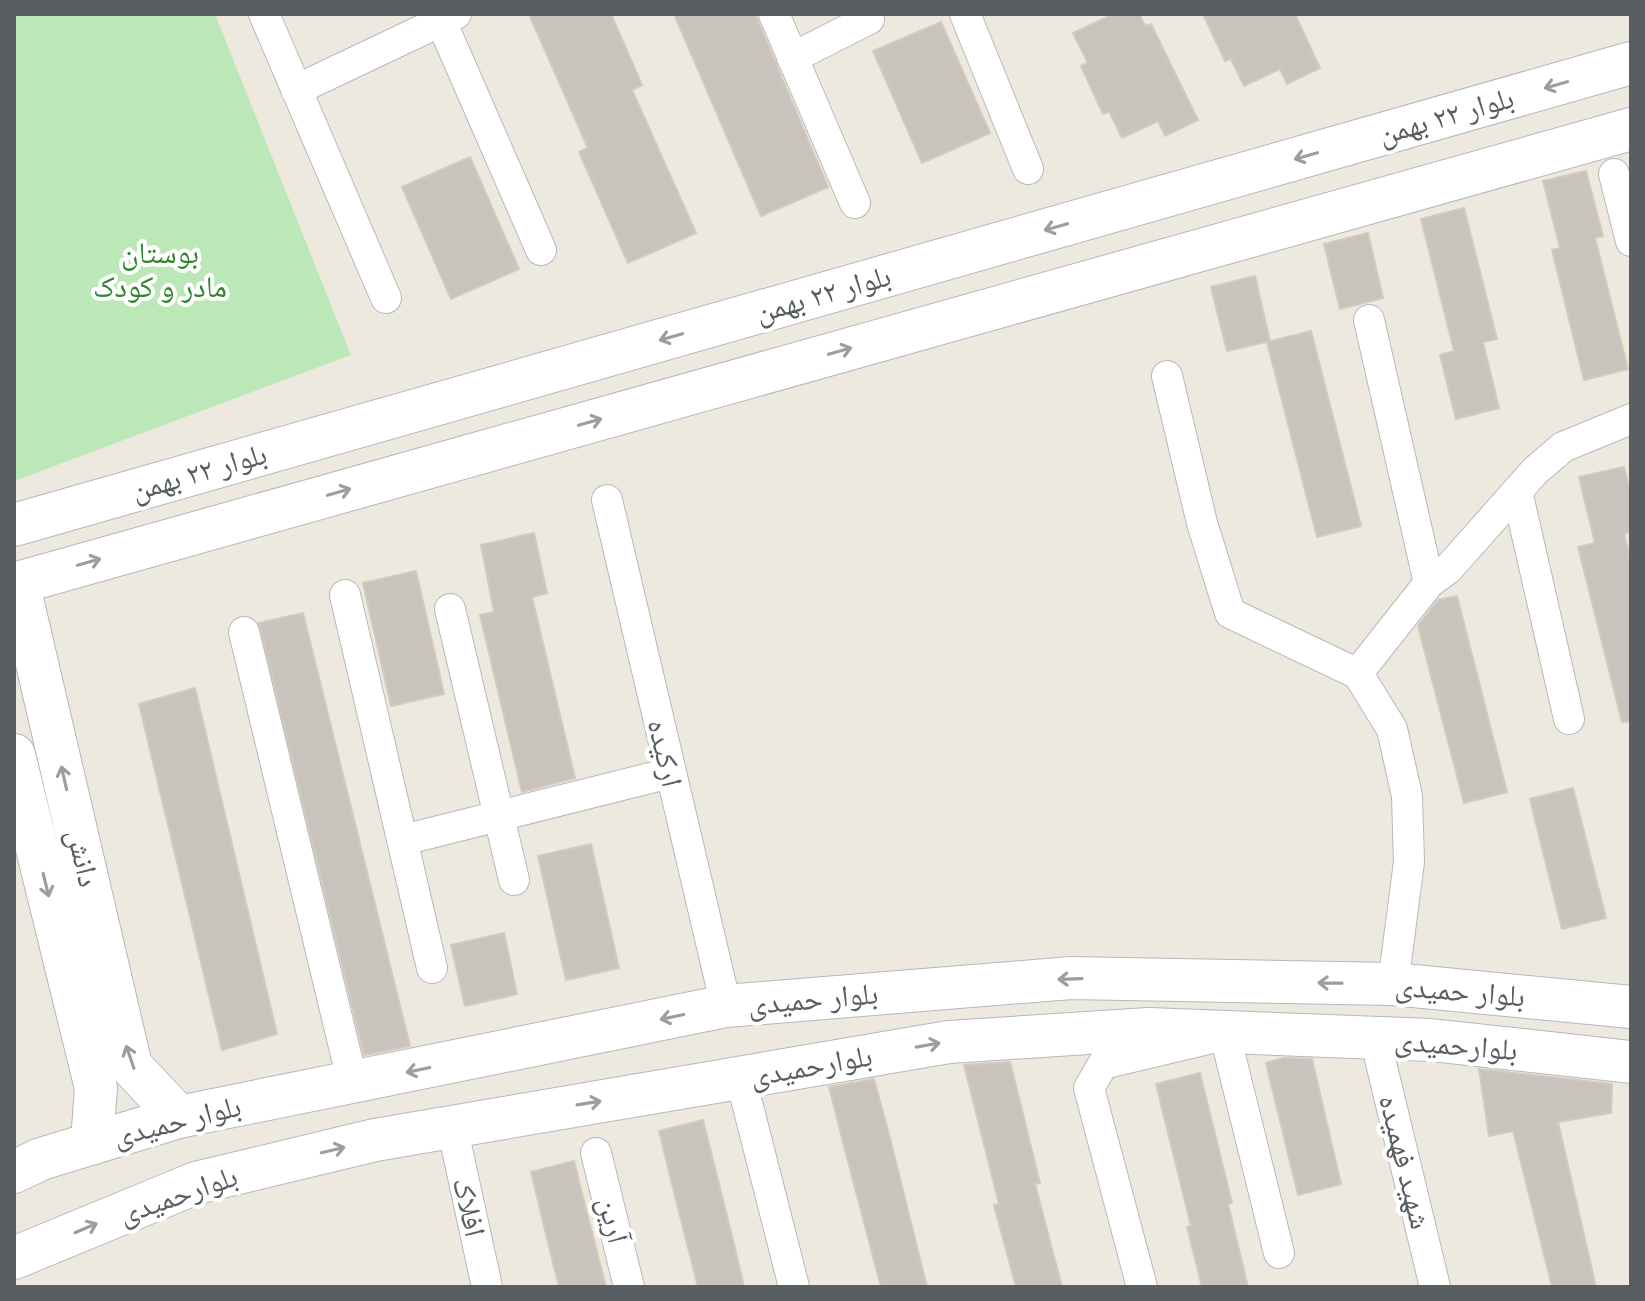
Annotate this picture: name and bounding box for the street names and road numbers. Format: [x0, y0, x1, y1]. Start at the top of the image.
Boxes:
street label: بلوار ۲۲ بهمن [1374, 80, 1518, 152]
street label: بلوار ۲۲ بهمن [751, 258, 895, 330]
street label: بلوار ۲۲ بهمن [127, 436, 271, 508]
street label: ارکیده [640, 716, 690, 790]
street label: دانش [59, 826, 107, 890]
street label: بلوار حمیدی [1393, 967, 1527, 1015]
street label: بلوار حمیدی [746, 975, 880, 1023]
street label: بلوارحمیدی [1393, 1022, 1519, 1068]
street label: بلوارحمیدی [747, 1038, 875, 1094]
street label: بلوار حمیدی [109, 1088, 245, 1154]
street label: شهید فهمیده [1371, 1091, 1439, 1233]
street label: بلوارحمیدی [114, 1158, 242, 1232]
street label: افلاک [445, 1174, 493, 1240]
street label: آرین [590, 1193, 636, 1248]

